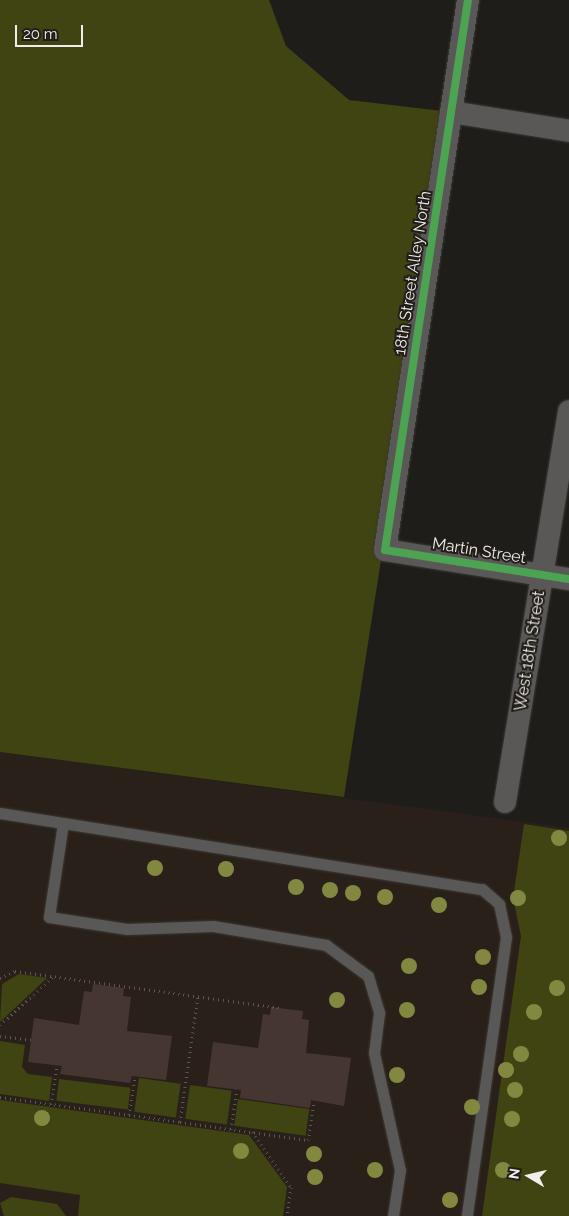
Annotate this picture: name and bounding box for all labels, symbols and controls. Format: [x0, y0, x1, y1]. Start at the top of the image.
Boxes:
scale bar [18, 15, 85, 47]
text: 20 m [23, 25, 58, 43]
street label: 18th Street Alley North [390, 189, 436, 357]
street label: Martin Street [431, 534, 527, 568]
street label: West 18th Street [511, 589, 549, 713]
north arrow [504, 1151, 554, 1201]
text: N [505, 1167, 523, 1180]

